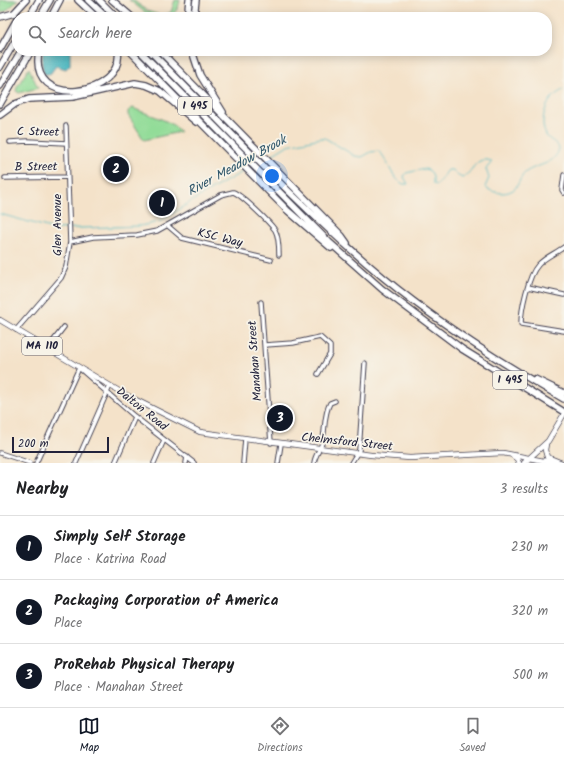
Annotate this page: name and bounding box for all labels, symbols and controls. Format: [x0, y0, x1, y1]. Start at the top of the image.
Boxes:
search box [12, 12, 552, 56]
text: Search here [58, 22, 132, 46]
icon: search [26, 23, 48, 45]
road number: I 495 [178, 97, 212, 115]
street label: C Street [17, 122, 60, 142]
water label: River Meadow Brook [184, 129, 292, 202]
pin: 2 [103, 154, 129, 184]
street label: B Street [14, 157, 58, 177]
your location [262, 166, 282, 186]
pin: 1 [149, 188, 175, 218]
street label: Glen Avenue [48, 193, 67, 256]
street label: KSC Way [195, 223, 245, 253]
street label: Manahan Street [243, 320, 267, 402]
road number: MA 110 [22, 337, 62, 355]
road number: I 495 [493, 371, 527, 389]
street label: Dalton Road [112, 382, 173, 436]
pin: 3 [267, 403, 293, 433]
street label: Chelmsford Street [300, 428, 394, 456]
scale bar [12, 435, 109, 454]
text: 200 m [18, 435, 49, 453]
text: Nearby [16, 476, 68, 503]
text: 3 results [500, 479, 548, 500]
text: Simply Self Storage [54, 525, 186, 549]
text: 1 [27, 537, 31, 558]
text: 230 m [511, 537, 548, 558]
text: Place · Katrina Road [54, 549, 166, 570]
text: Packaging Corporation of America [54, 589, 278, 613]
text: 2 [25, 601, 33, 622]
text: 320 m [511, 601, 548, 622]
text: Place [54, 613, 82, 634]
text: ProRehab Physical Therapy [54, 653, 234, 677]
text: 3 [25, 665, 33, 686]
text: 500 m [512, 665, 548, 686]
text: Place · Manahan Street [54, 677, 183, 698]
tab: Map [78, 715, 100, 757]
tab: Directions [257, 715, 303, 757]
tab: Saved [460, 715, 486, 757]

